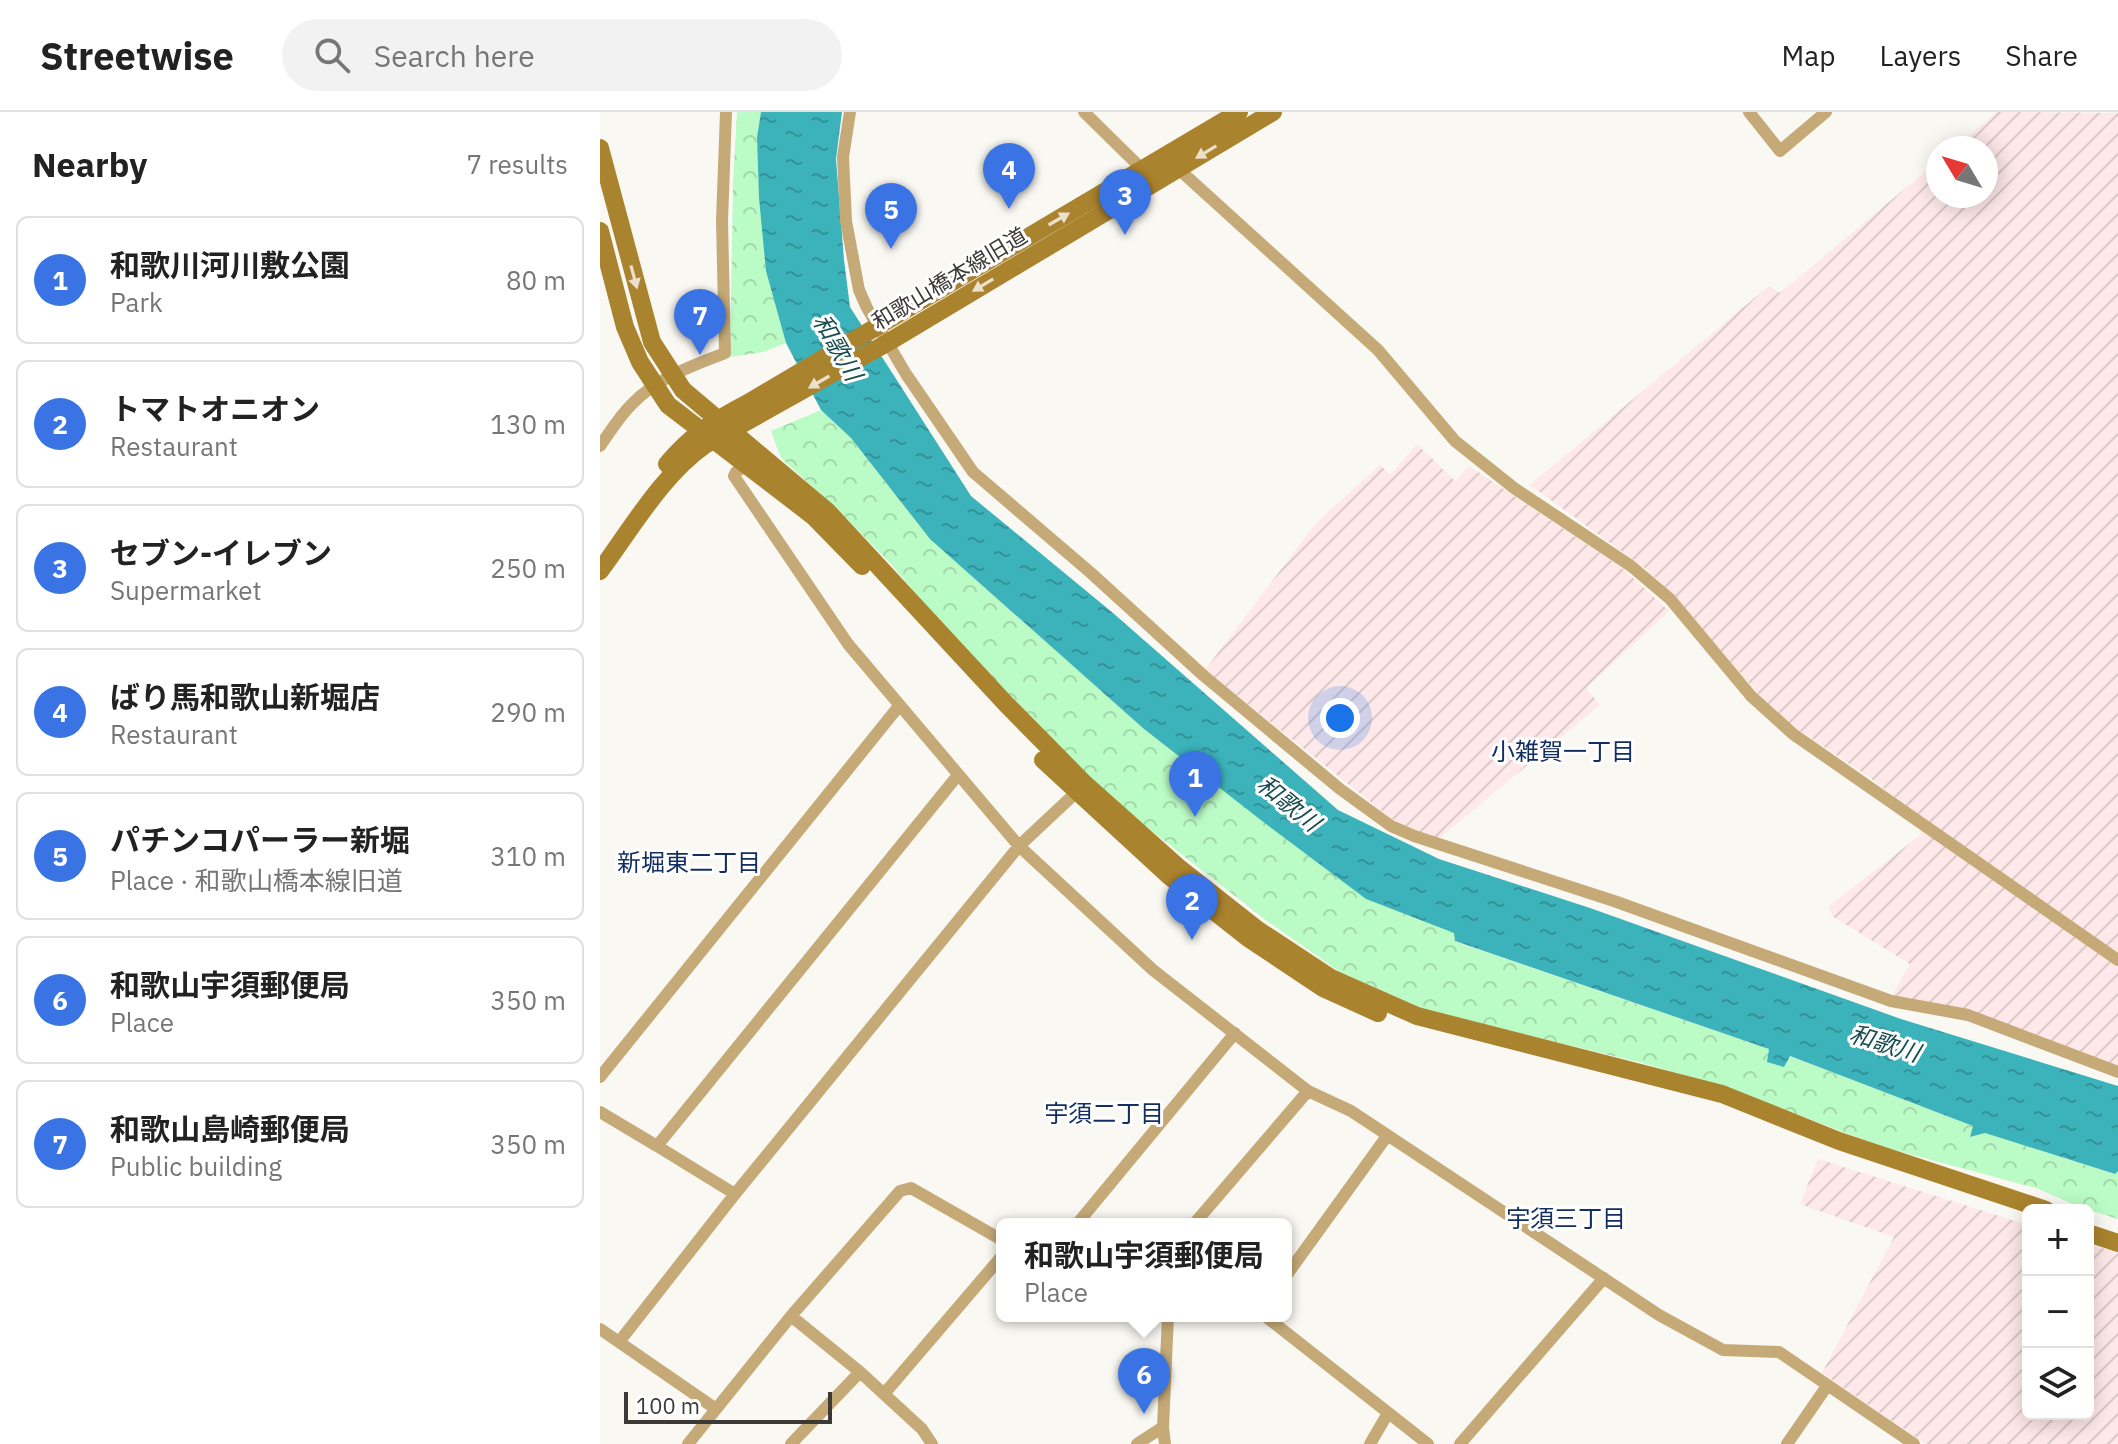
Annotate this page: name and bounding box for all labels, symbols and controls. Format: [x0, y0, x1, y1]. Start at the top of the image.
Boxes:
search box [282, 19, 842, 91]
text: Streetwise [40, 31, 234, 80]
icon: search [310, 33, 354, 77]
text: Search here [374, 36, 535, 75]
text: Map [1781, 37, 1835, 74]
text: Layers [1879, 37, 1961, 74]
text: Share [2005, 37, 2078, 74]
north arrow [1926, 136, 1998, 208]
text: Nearby [32, 142, 147, 186]
pin: 4 [983, 143, 1035, 209]
one-way arrow [1195, 145, 1217, 159]
text: 7 results [466, 147, 568, 181]
pin: 3 [1099, 169, 1151, 235]
pin: 5 [865, 183, 917, 249]
one-way arrow [1048, 212, 1070, 226]
street label: 和歌山橋本線旧道 [866, 220, 1032, 336]
text: 和歌川河川敷公園 [110, 245, 350, 284]
text: 1 [52, 263, 68, 297]
text: 80 m [506, 263, 566, 297]
one-way arrow [628, 265, 640, 290]
one-way arrow [972, 278, 994, 292]
text: Park [110, 285, 163, 319]
pin: 7 [674, 289, 726, 355]
water label: 和歌川 [806, 308, 871, 389]
one-way arrow [808, 375, 830, 389]
text: トマトオニオン [110, 389, 320, 428]
text: 2 [52, 407, 68, 441]
text: 130 m [490, 407, 566, 441]
text: Restaurant [110, 429, 238, 463]
text: セブン-イレブン [110, 533, 332, 572]
text: 3 [52, 551, 68, 585]
text: 250 m [490, 551, 566, 585]
text: Supermarket [110, 573, 262, 607]
text: ばり馬和歌山新堀店 [110, 677, 380, 716]
text: 4 [52, 695, 68, 729]
text: 290 m [490, 695, 566, 729]
your location [1320, 698, 1360, 738]
text: Restaurant [110, 717, 238, 751]
district label: 小雑賀一丁目 [1491, 735, 1635, 767]
pin: 1 [1169, 751, 1221, 817]
water label: 和歌川 [1251, 768, 1329, 840]
text: パチンコパーラー新堀 [110, 820, 410, 859]
text: 5 [52, 839, 68, 873]
text: 310 m [490, 839, 566, 873]
district label: 新堀東二丁目 [617, 846, 761, 878]
text: Place · 和歌山橋本線旧道 [110, 863, 403, 897]
pin: 2 [1166, 874, 1218, 940]
text: 和歌山宇須郵便局 [110, 965, 350, 1004]
text: 6 [52, 983, 68, 1017]
text: 350 m [490, 983, 566, 1017]
text: Place [110, 1005, 174, 1039]
water label: 和歌川 [1846, 1017, 1927, 1070]
district label: 宇須二丁目 [1044, 1097, 1164, 1129]
text: 和歌山島崎郵便局 [110, 1109, 350, 1148]
text: 7 [52, 1127, 68, 1161]
text: 350 m [490, 1127, 566, 1161]
text: Public building [110, 1149, 282, 1183]
district label: 宇須三丁目 [1506, 1202, 1626, 1234]
map controls [2022, 1204, 2094, 1420]
button: + [2022, 1204, 2094, 1276]
popup [996, 1218, 1292, 1322]
text: 和歌山宇須郵便局 [1024, 1235, 1264, 1274]
text: Place [1024, 1275, 1088, 1309]
button: − [2022, 1276, 2094, 1348]
pin: 6 [1118, 1348, 1170, 1414]
button: layers [2022, 1348, 2094, 1420]
scale bar [624, 1388, 832, 1424]
text: 100 m [636, 1391, 700, 1420]

